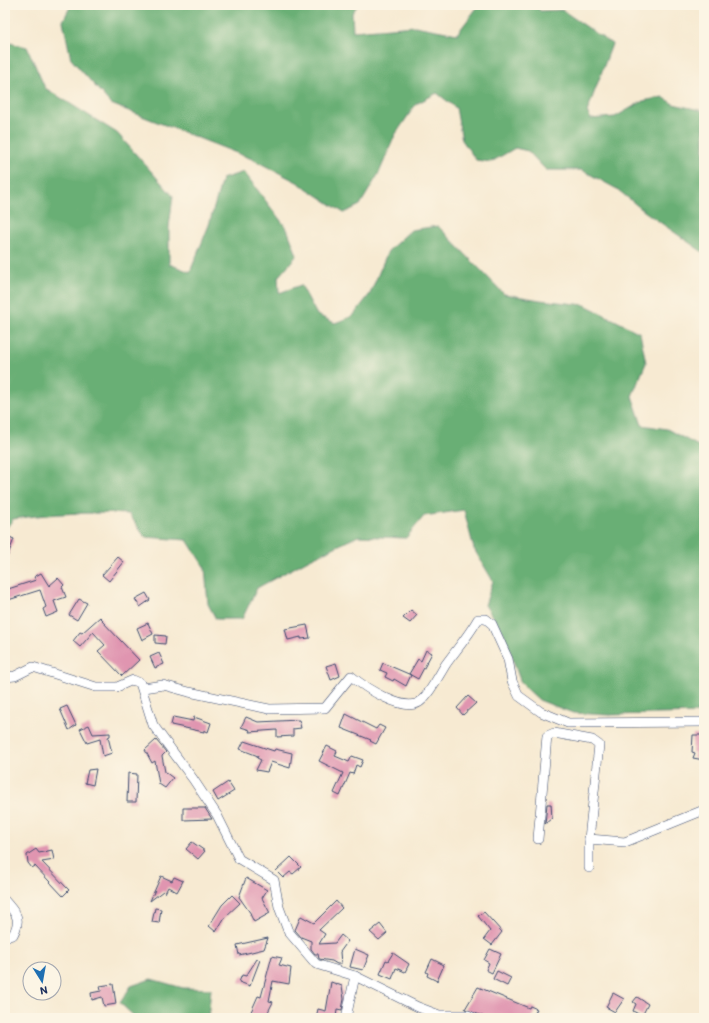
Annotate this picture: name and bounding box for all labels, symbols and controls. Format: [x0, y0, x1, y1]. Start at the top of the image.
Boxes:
north arrow [22, 961, 62, 1001]
text: N [39, 983, 49, 997]

